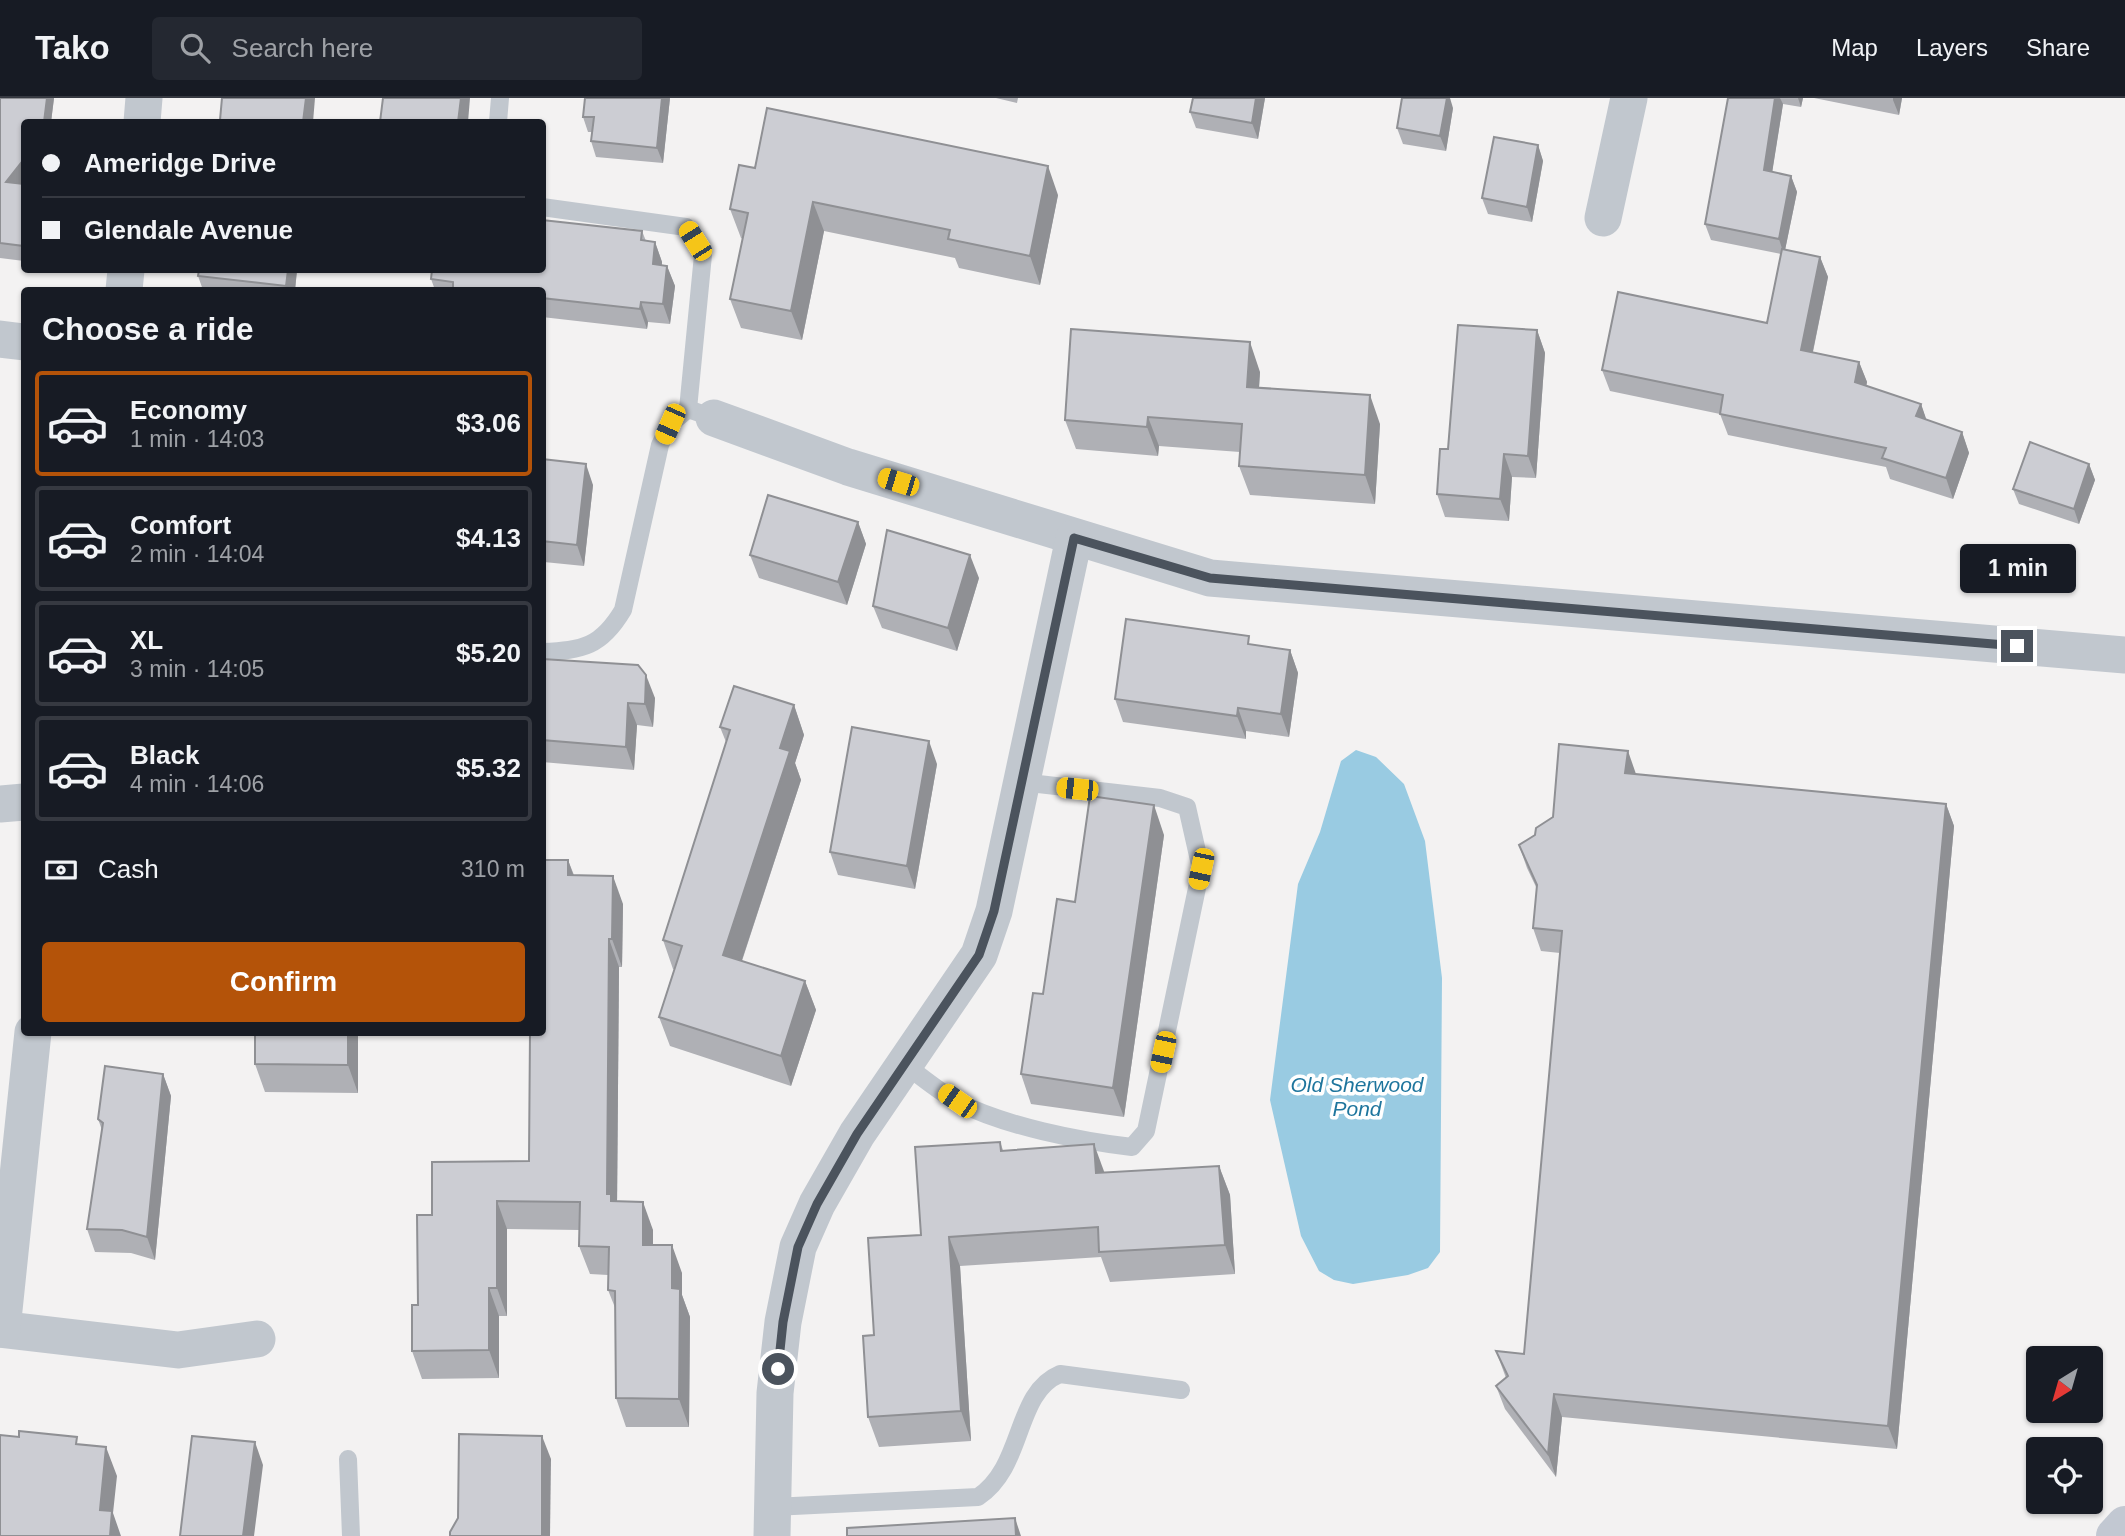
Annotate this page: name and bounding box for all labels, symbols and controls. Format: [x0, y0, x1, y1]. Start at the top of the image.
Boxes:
search box [152, 17, 642, 80]
text: Tako [35, 29, 110, 66]
icon: search [176, 29, 214, 67]
text: Search here [232, 33, 373, 63]
text: Map [1831, 34, 1878, 61]
text: Layers [1916, 34, 1988, 61]
text: Share [2026, 34, 2090, 61]
text: Ameridge Drive [84, 148, 276, 178]
text: Glendale Avenue [84, 215, 293, 245]
car [675, 218, 716, 264]
text: Choose a ride [42, 311, 254, 347]
icon: car [46, 392, 109, 455]
text: Economy [130, 395, 247, 425]
car [652, 401, 689, 447]
text: $3.06 [456, 408, 521, 438]
text: 1 min · 14:03 [130, 426, 264, 452]
car [875, 466, 922, 498]
icon: car [46, 507, 109, 570]
text: Comfort [130, 510, 231, 540]
text: $4.13 [456, 523, 521, 553]
text: 2 min · 14:04 [130, 541, 264, 567]
callout: 1 min [1959, 545, 2075, 594]
text: 1 min [1988, 555, 2048, 581]
icon: car [46, 622, 109, 685]
text: XL [130, 625, 163, 655]
route end [2001, 630, 2033, 662]
text: $5.20 [456, 638, 521, 668]
text: 3 min · 14:05 [130, 656, 264, 682]
icon: car [46, 737, 109, 800]
text: Black [130, 740, 199, 770]
text: $5.32 [456, 753, 521, 783]
text: 4 min · 14:06 [130, 771, 264, 797]
car [1056, 776, 1099, 802]
car [1187, 846, 1216, 892]
icon: cash [42, 851, 80, 889]
text: Cash [98, 854, 159, 884]
text: 310 m [461, 856, 525, 882]
button: Confirm [42, 942, 525, 1022]
car [1149, 1029, 1178, 1075]
water label: Old Sherwood Pond [1290, 1073, 1425, 1120]
car [934, 1080, 981, 1122]
north arrow [2026, 1346, 2104, 1423]
map controls [2026, 1346, 2103, 1514]
route start [762, 1353, 794, 1385]
button: locate [2026, 1437, 2103, 1514]

